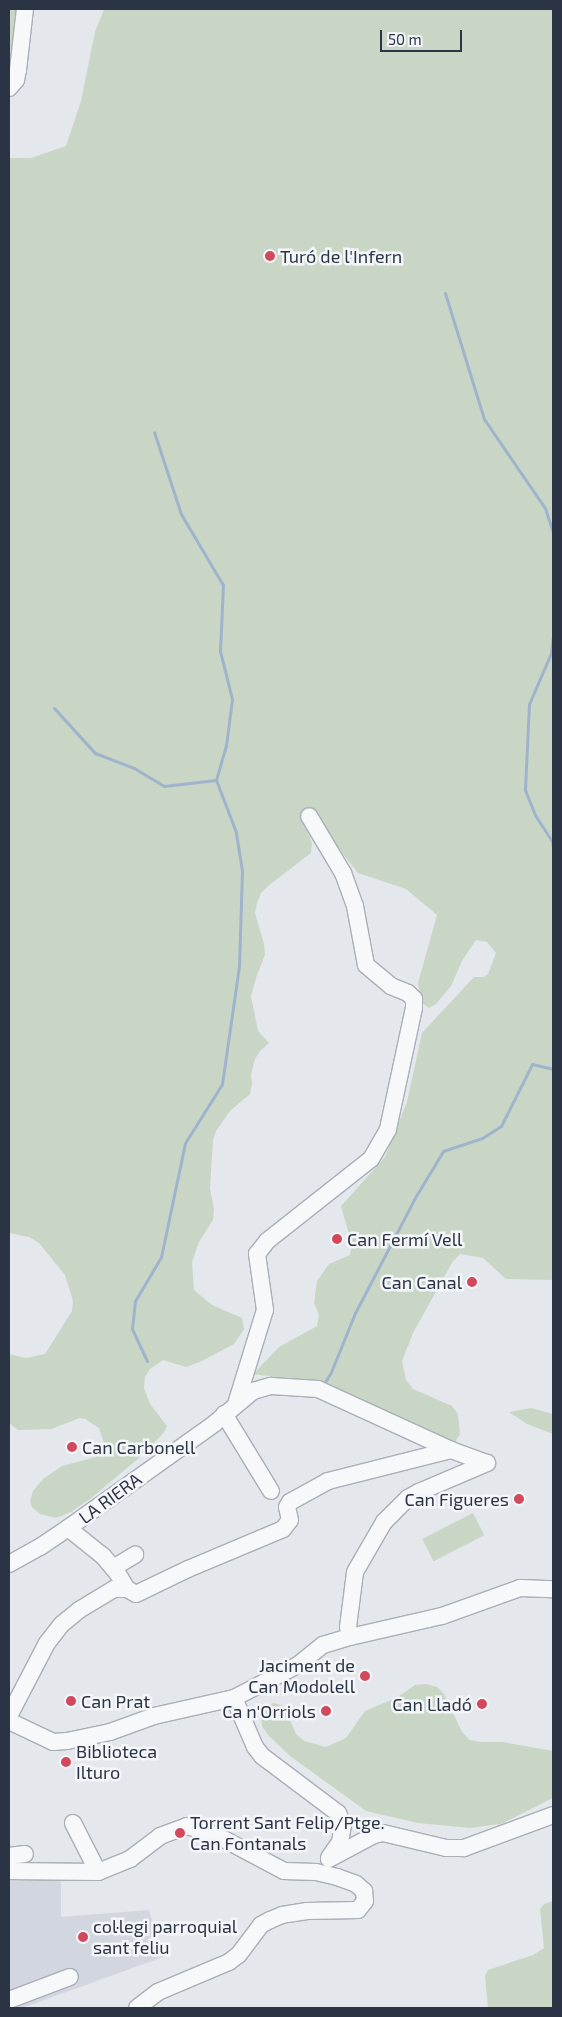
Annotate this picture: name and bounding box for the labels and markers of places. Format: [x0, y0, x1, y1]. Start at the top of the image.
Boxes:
place label: Turó de l'Infern [280, 245, 402, 267]
marker: Turó de l'Infern [264, 250, 276, 262]
place label: Can Fermí Vell [347, 1228, 463, 1250]
marker: Can Fermí Vell [331, 1233, 343, 1245]
place label: Can Canal [382, 1271, 462, 1293]
marker: Can Canal [466, 1276, 478, 1288]
place label: Can Carbonell [82, 1436, 195, 1458]
marker: Can Carbonell [66, 1441, 78, 1453]
place label: Can Figueres [404, 1488, 509, 1510]
marker: Can Figueres [513, 1493, 525, 1505]
place label: Jaciment de Can Modolell [248, 1655, 355, 1698]
marker: Jaciment de Can Modolell [359, 1670, 371, 1682]
place label: Can Prat [81, 1690, 150, 1712]
place label: Can Lladó [392, 1693, 472, 1715]
marker: Can Prat [65, 1695, 77, 1707]
marker: Can Lladó [476, 1698, 488, 1710]
place label: Ca n'Orriols [222, 1700, 316, 1722]
marker: Ca n'Orriols [320, 1705, 332, 1717]
place label: Biblioteca Ilturo [76, 1741, 157, 1784]
marker: Biblioteca Ilturo [60, 1756, 72, 1768]
place label: Torrent Sant Felip/Ptge. Can Fontanals [190, 1812, 385, 1855]
marker: Torrent Sant Felip/Ptge. Can Fontanals [174, 1827, 186, 1839]
place label: col·legi parroquial sant feliu [93, 1916, 237, 1958]
marker: col·legi parroquial sant feliu [77, 1931, 89, 1943]

